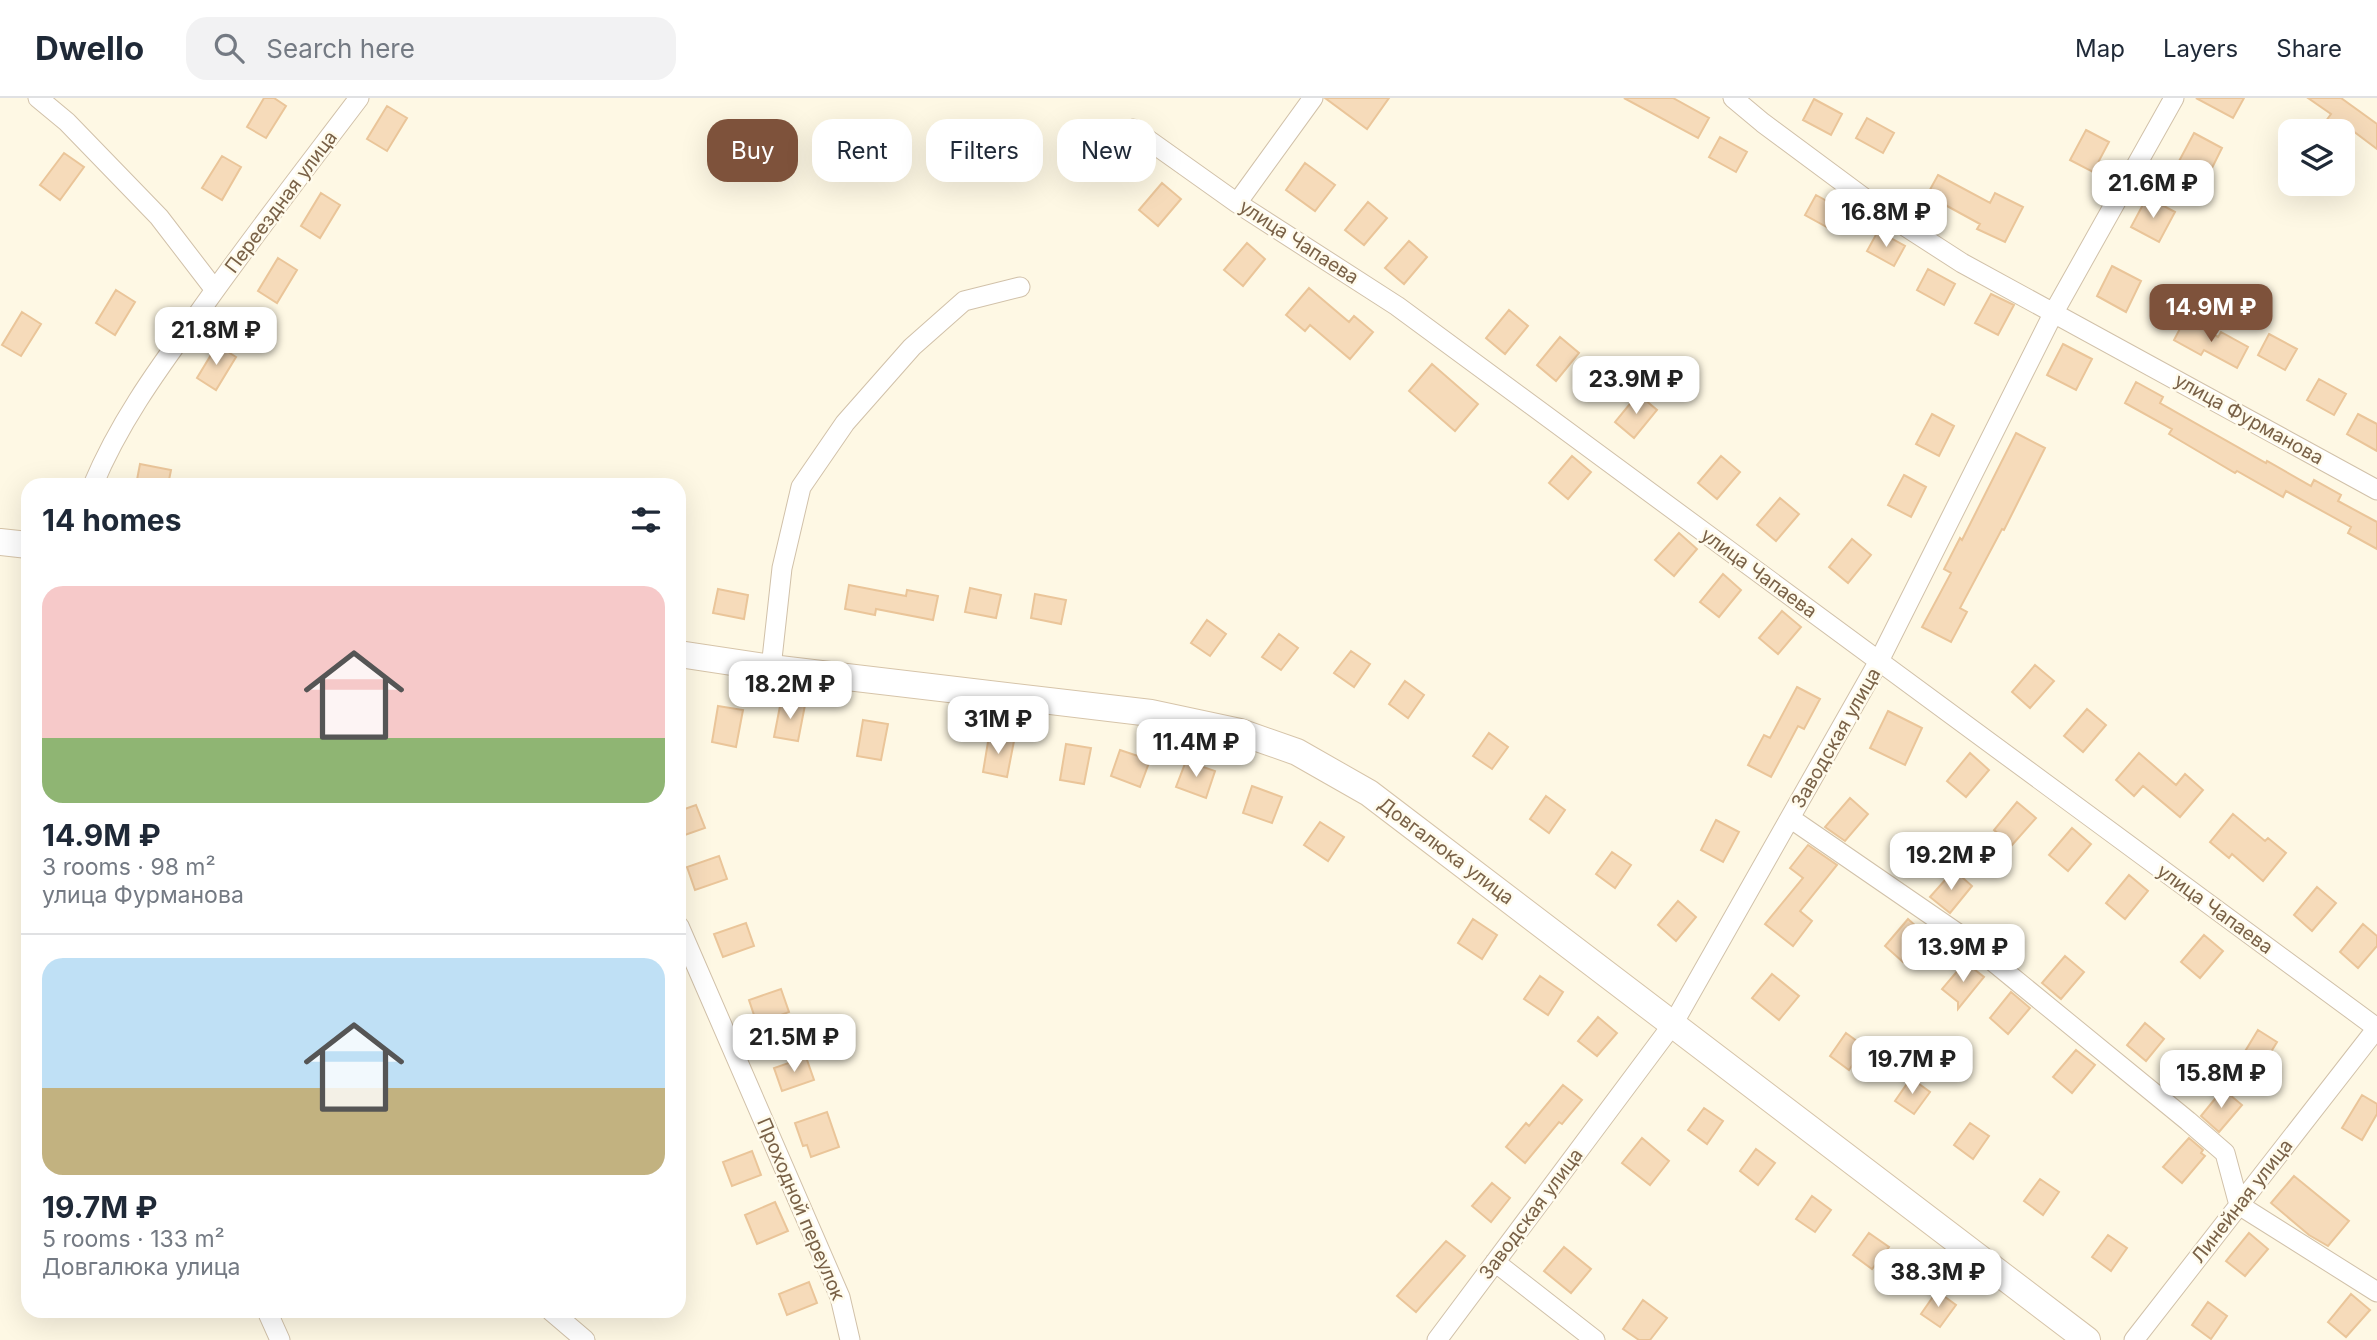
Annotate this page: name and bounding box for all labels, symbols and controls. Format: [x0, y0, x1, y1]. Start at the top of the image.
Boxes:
search box [186, 17, 676, 80]
text: Dwello [35, 28, 144, 68]
icon: search [210, 29, 248, 67]
text: Search here [266, 33, 415, 64]
text: Map [2075, 34, 2125, 63]
text: Layers [2163, 34, 2238, 63]
text: Share [2276, 34, 2342, 63]
chip: Buy [707, 119, 798, 182]
chip: Rent [812, 119, 912, 182]
chip: Filters [926, 119, 1043, 182]
chip: New [1057, 119, 1156, 182]
map controls [2278, 119, 2355, 196]
button: layers [2278, 119, 2355, 196]
street label: Переездная улица [220, 126, 342, 278]
pin: 21.6M ₽ [2088, 160, 2218, 220]
text: 21.6M ₽ [2108, 169, 2198, 197]
pin: 16.8M ₽ [1821, 190, 1951, 249]
street label: улица Чапаева [1235, 195, 1363, 289]
text: 16.8M ₽ [1841, 198, 1931, 226]
pin: 14.9M ₽ [2146, 285, 2276, 344]
text: 14.9M ₽ [2166, 293, 2256, 321]
pin: 21.8M ₽ [151, 308, 281, 367]
text: 21.8M ₽ [171, 316, 261, 344]
pin: 23.9M ₽ [1571, 356, 1701, 416]
text: 23.9M ₽ [1588, 365, 1684, 393]
street label: улица Фурманова [2171, 369, 2327, 469]
icon: filters [627, 501, 665, 539]
text: 14 homes [42, 502, 181, 538]
street label: улица Чапаева [1697, 523, 1821, 623]
icon: home [291, 632, 417, 758]
pin: 18.2M ₽ [725, 662, 855, 721]
street label: Заводская улица [1787, 664, 1885, 812]
text: 18.2M ₽ [745, 670, 835, 698]
pin: 31M ₽ [949, 696, 1047, 756]
text: 31M ₽ [964, 705, 1032, 733]
pin: 11.4M ₽ [1131, 720, 1261, 779]
text: 11.4M ₽ [1152, 728, 1240, 756]
street label: Довгалюка улица [1374, 792, 1518, 910]
text: 14.9M ₽ [42, 817, 161, 853]
pin: 19.2M ₽ [1886, 832, 2016, 892]
text: 19.2M ₽ [1906, 841, 1996, 869]
text: 3 rooms · 98 m² [42, 853, 216, 881]
street label: улица Чапаева [2153, 859, 2277, 959]
text: улица Фурманова [42, 881, 244, 909]
pin: 13.9M ₽ [1898, 924, 2028, 984]
text: 13.9M ₽ [1918, 933, 2008, 961]
icon: home [291, 1004, 417, 1130]
pin: 21.5M ₽ [729, 1014, 859, 1074]
text: 21.5M ₽ [749, 1023, 839, 1051]
pin: 19.7M ₽ [1847, 1037, 1977, 1096]
text: 19.7M ₽ [1868, 1045, 1956, 1073]
pin: 15.8M ₽ [2156, 1051, 2286, 1110]
text: 15.8M ₽ [2176, 1059, 2266, 1087]
street label: Проходной переулок [752, 1114, 850, 1304]
street label: Линейная улица [2187, 1135, 2297, 1267]
street label: Заводская улица [1474, 1144, 1588, 1284]
text: 19.7M ₽ [42, 1189, 158, 1225]
text: 5 rooms · 133 m² [42, 1225, 225, 1253]
pin: 38.3M ₽ [1873, 1250, 2003, 1309]
text: Довгалюка улица [42, 1253, 240, 1281]
text: 38.3M ₽ [1890, 1258, 1986, 1286]

